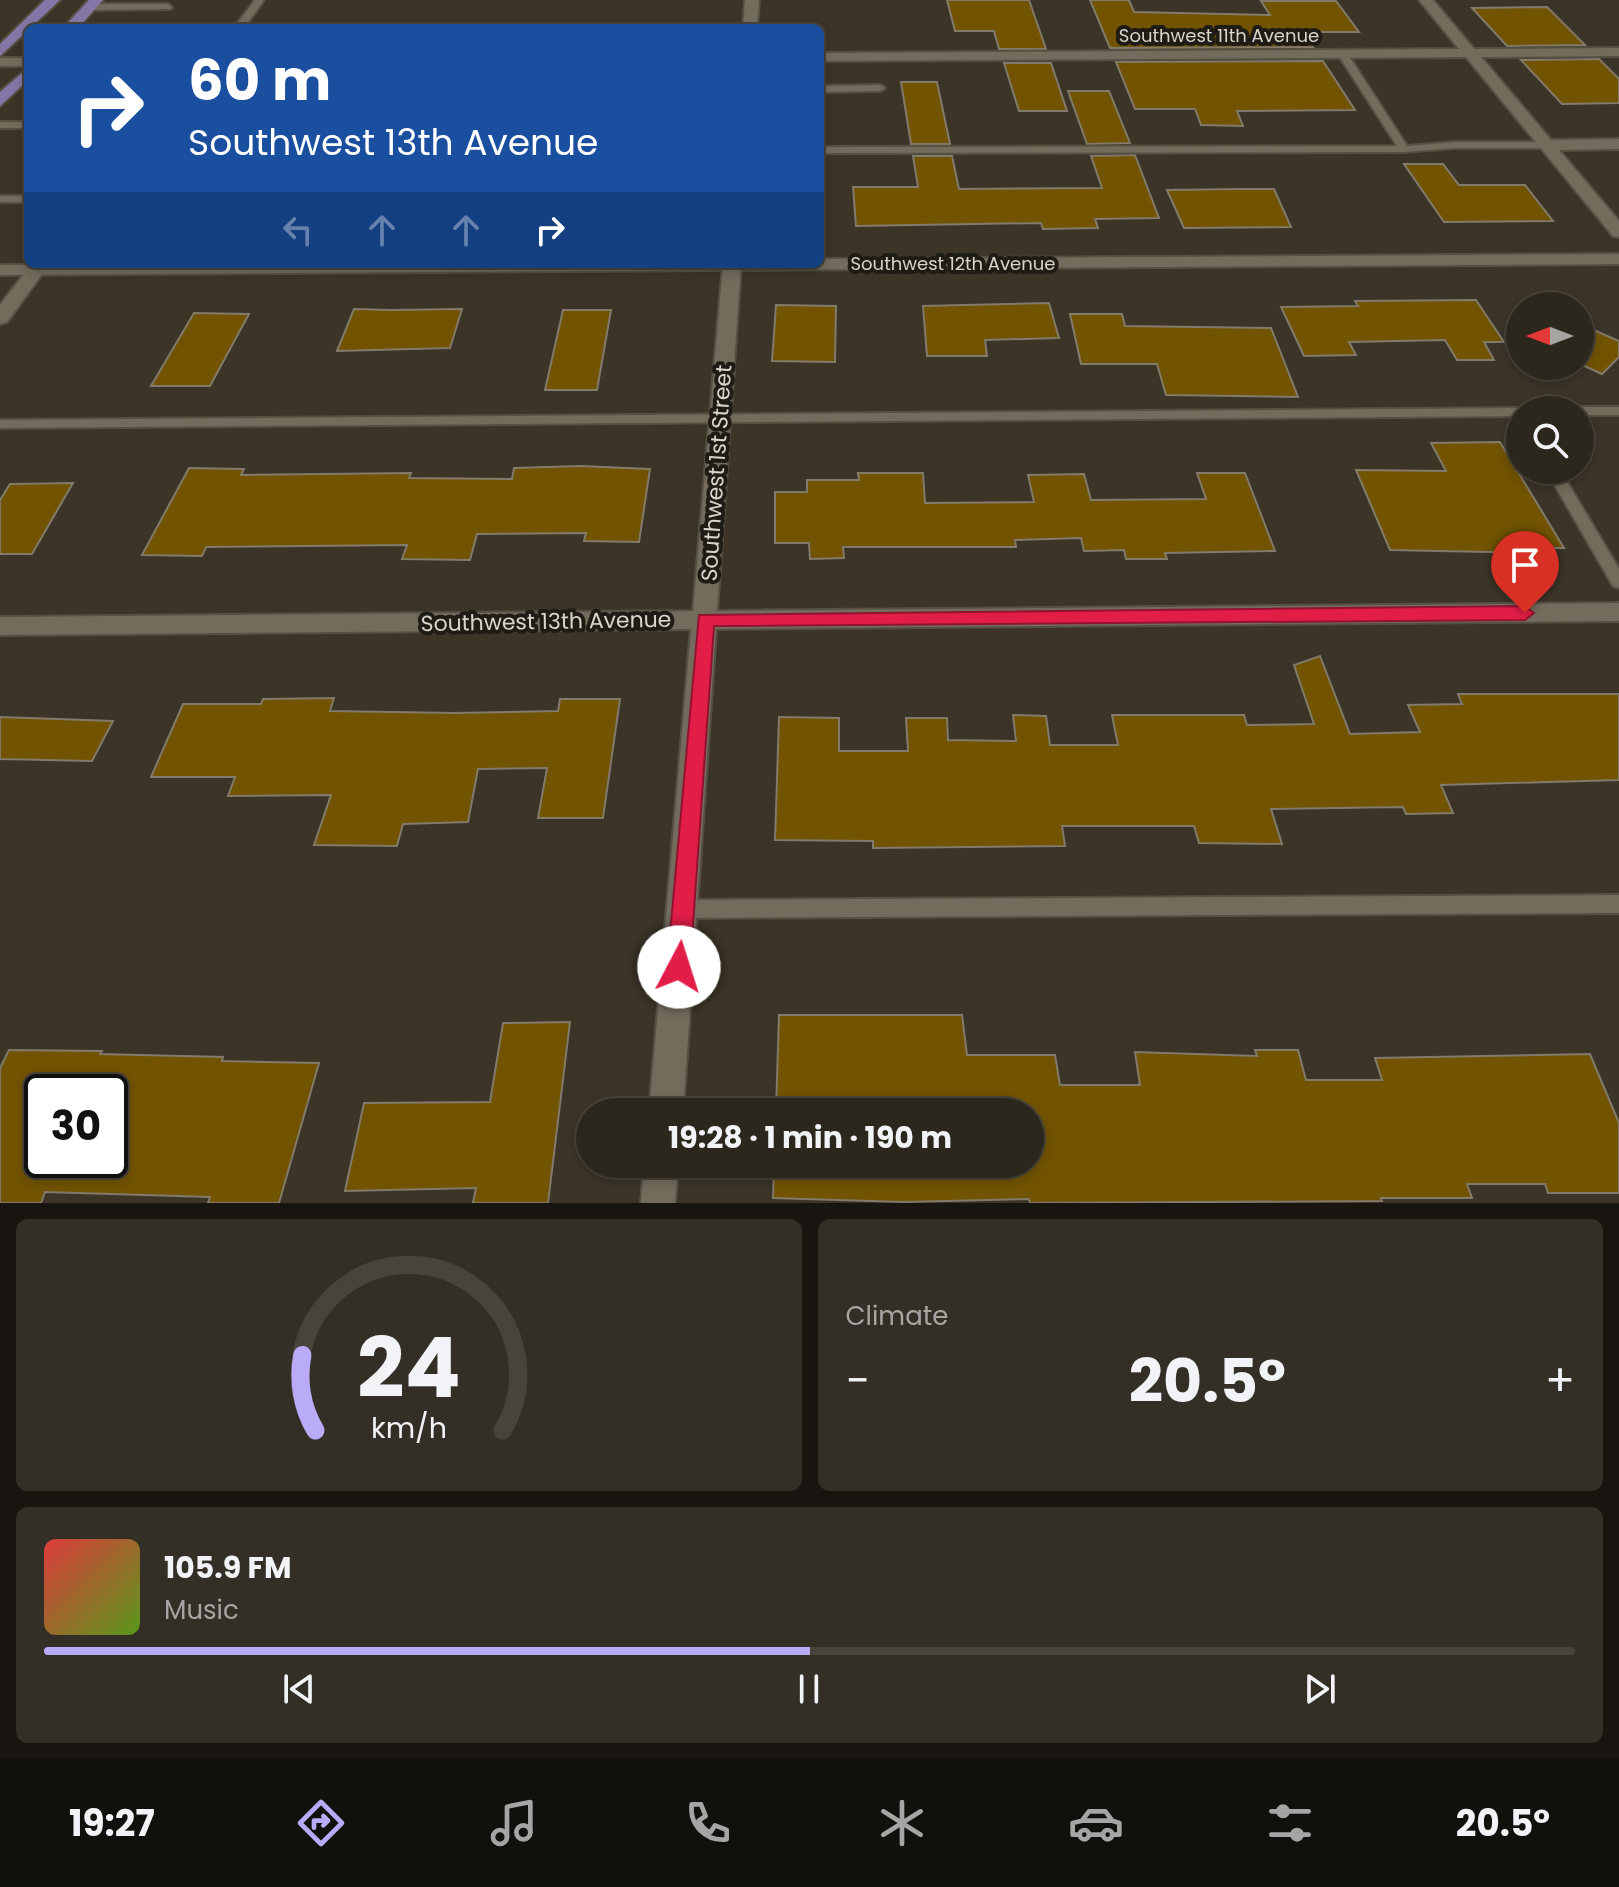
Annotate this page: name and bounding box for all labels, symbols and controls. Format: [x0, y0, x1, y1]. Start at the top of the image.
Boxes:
street label: Southwest 11th Avenue [1119, 23, 1319, 48]
text: 60 m [188, 41, 331, 120]
icon: right [56, 56, 160, 160]
text: Southwest 13th Avenue [188, 117, 598, 168]
icon: left [276, 208, 320, 252]
icon: ahead [360, 208, 404, 252]
icon: ahead [444, 208, 488, 252]
icon: right [528, 208, 572, 252]
street label: Southwest 12th Avenue [851, 251, 1055, 276]
north arrow [1506, 292, 1594, 380]
map controls [1506, 292, 1594, 484]
street label: Southwest 1st Street [693, 364, 740, 582]
button: search [1506, 396, 1594, 484]
pin [1491, 531, 1559, 613]
icon: arrive [1503, 543, 1547, 587]
street label: Southwest 13th Avenue [420, 604, 672, 639]
position arrow [637, 925, 721, 1009]
speed limit sign: 30 [24, 1074, 128, 1178]
text: 19:28 · 1 min · 190 m [668, 1116, 952, 1159]
text: Climate [846, 1298, 948, 1334]
text: 24 [357, 1310, 461, 1426]
text: 20.5° [1129, 1339, 1286, 1423]
text: − [846, 1350, 870, 1411]
text: + [1545, 1350, 1575, 1411]
text: km/h [371, 1408, 447, 1448]
text: 105.9 FM [164, 1546, 292, 1589]
text: Music [164, 1592, 239, 1628]
icon: previous [277, 1667, 321, 1711]
icon: pause [787, 1667, 831, 1711]
icon: next [1298, 1667, 1342, 1711]
icon: directions [293, 1795, 349, 1851]
icon: music [486, 1795, 542, 1851]
icon: phone [680, 1795, 736, 1851]
icon: climate [874, 1795, 930, 1851]
icon: car [1068, 1795, 1124, 1851]
icon: filters [1262, 1795, 1318, 1851]
text: 19:27 [69, 1798, 155, 1849]
text: 20.5° [1456, 1798, 1550, 1849]

